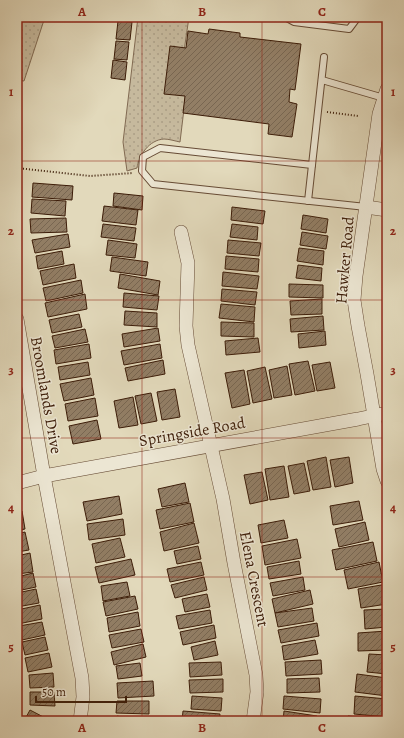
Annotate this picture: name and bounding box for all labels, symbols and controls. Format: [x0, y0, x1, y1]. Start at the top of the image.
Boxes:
text: A [77, 3, 87, 20]
text: B [198, 3, 206, 20]
text: C [318, 3, 326, 20]
text: 1 [9, 83, 14, 100]
text: 1 [391, 83, 396, 100]
street label: Hawker Road [330, 215, 360, 305]
text: 2 [8, 222, 15, 239]
text: 2 [390, 222, 397, 239]
street label: Broomlands Drive [25, 335, 67, 456]
text: 3 [8, 361, 14, 378]
text: 3 [390, 361, 396, 378]
street label: Springside Road [137, 412, 247, 452]
text: 4 [8, 499, 14, 516]
text: 4 [390, 499, 396, 516]
street label: Elena Crescent [234, 530, 274, 629]
text: 5 [8, 638, 14, 655]
text: 5 [390, 638, 396, 655]
scale bar [36, 678, 126, 704]
text: 50 m [42, 684, 66, 700]
text: A [77, 719, 87, 736]
text: B [198, 719, 206, 736]
text: C [318, 719, 326, 736]

